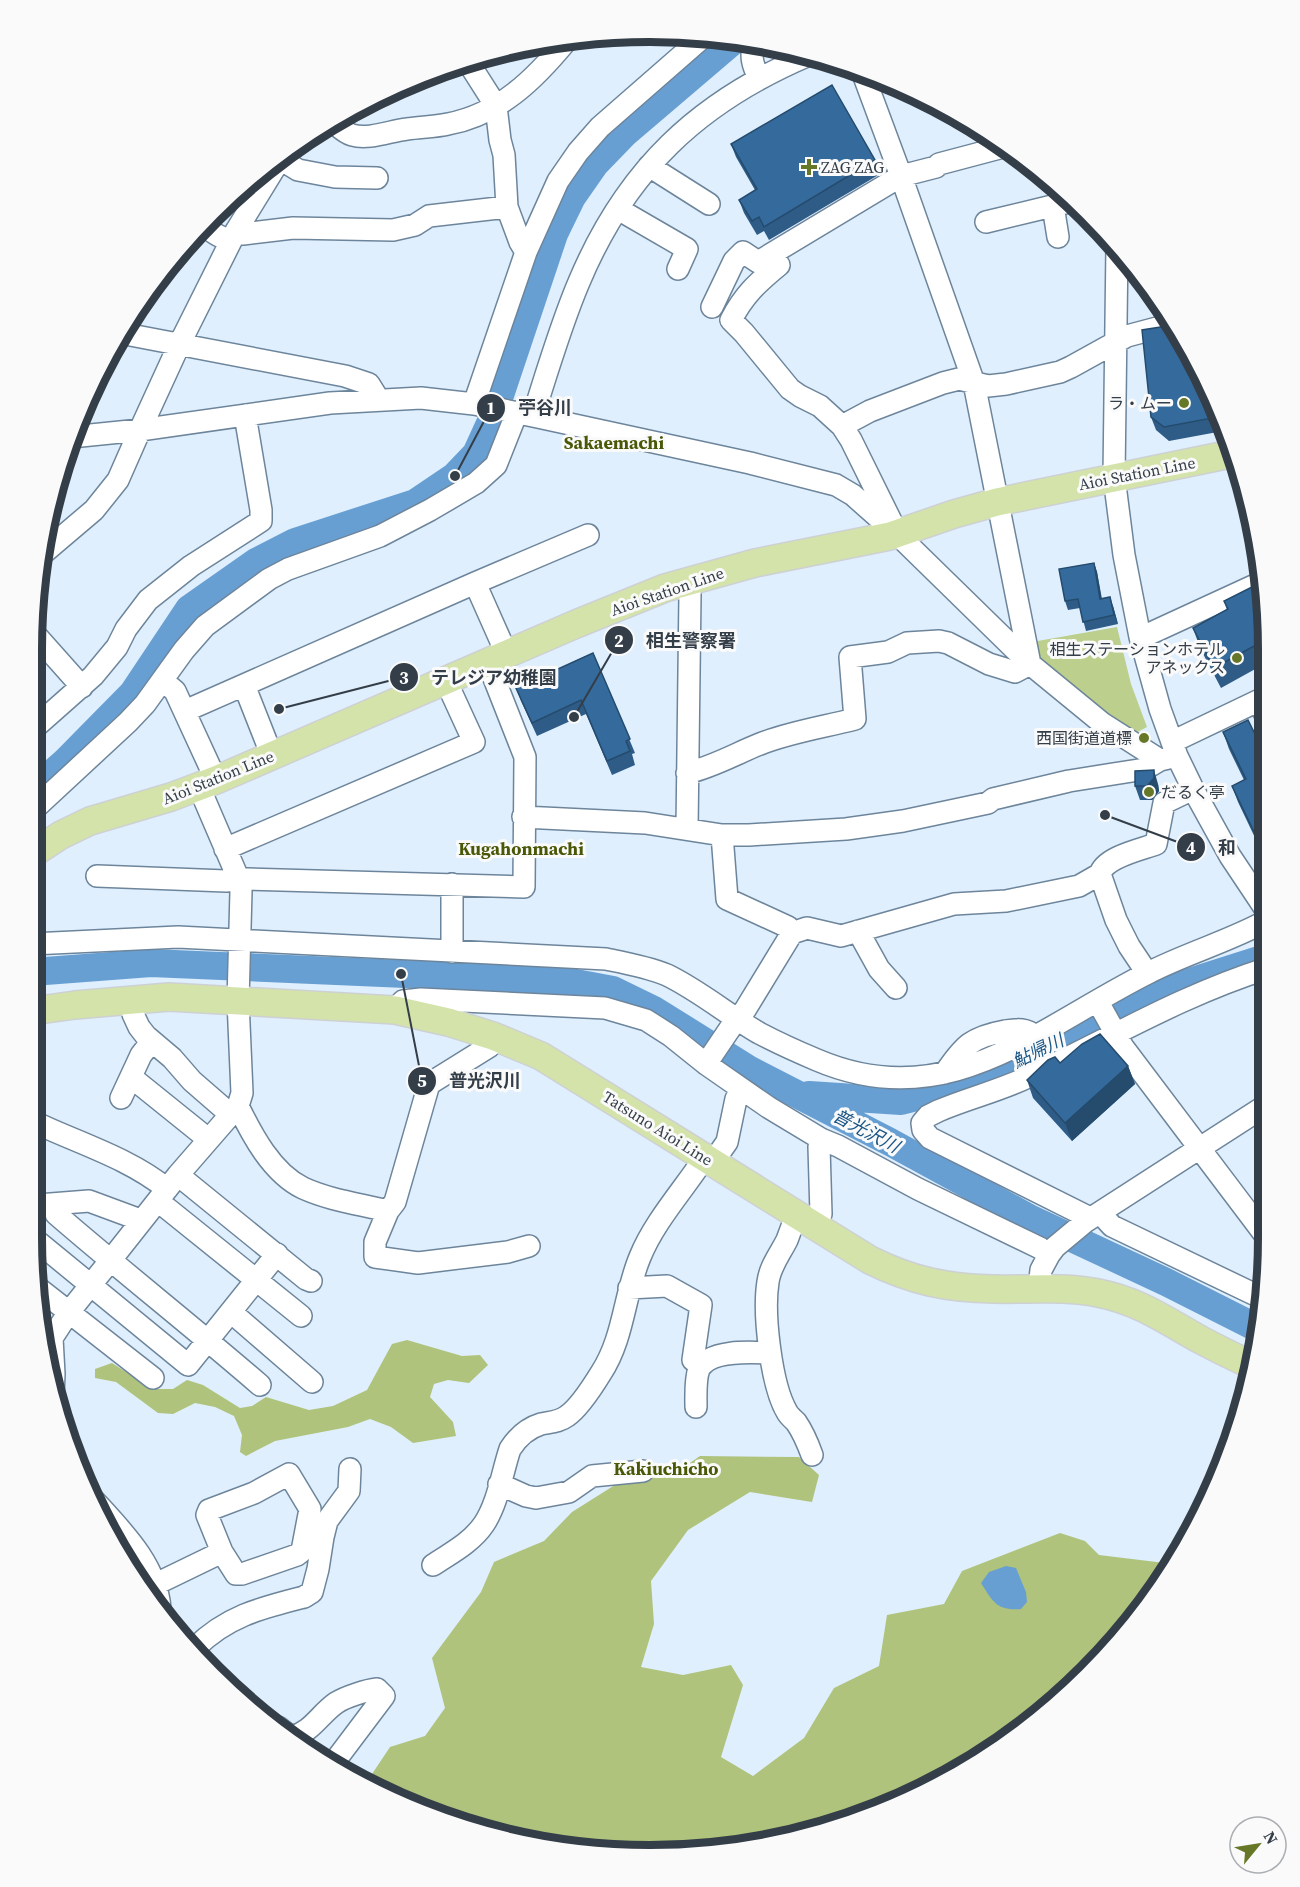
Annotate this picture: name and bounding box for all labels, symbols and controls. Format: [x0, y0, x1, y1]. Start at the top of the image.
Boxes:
place label: ZAG ZAG [821, 156, 884, 178]
marker: ZAG ZAG [802, 160, 816, 174]
callout: 苧谷川 [476, 390, 584, 426]
place label: ラ・ムー [1108, 392, 1172, 414]
text: 1 [486, 395, 496, 420]
text: 苧谷川 [518, 395, 572, 420]
marker: ラ・ムー [1177, 396, 1191, 410]
district label: Sakaemachi [564, 430, 664, 455]
street label: Aioi Station Line [1077, 451, 1197, 495]
street label: Aioi Station Line [607, 561, 727, 621]
callout: 相生警察署 [604, 622, 748, 658]
text: 2 [614, 628, 624, 653]
text: 相生警察署 [646, 628, 736, 653]
place label: 相生ステーションホテル アネックス [1049, 638, 1225, 678]
marker: 相生ステーションホテル アネックス [1230, 651, 1244, 665]
callout: テレジア幼稚園 [389, 659, 569, 695]
text: 3 [399, 665, 409, 690]
text: テレジア幼稚園 [431, 665, 557, 690]
place label: 西国街道道標 [1036, 727, 1132, 749]
marker: 西国街道道標 [1137, 731, 1151, 745]
street label: Aioi Station Line [159, 745, 277, 809]
place label: だるく亭 [1161, 781, 1225, 803]
marker: だるく亭 [1142, 785, 1156, 799]
callout: 和 [1176, 829, 1248, 865]
text: 4 [1186, 835, 1196, 860]
text: 和 [1218, 835, 1236, 860]
district label: Kugahonmachi [458, 836, 584, 861]
water label: 鮎帰川 [1008, 1027, 1069, 1074]
callout: 普光沢川 [407, 1063, 533, 1099]
text: 5 [417, 1068, 427, 1093]
text: 普光沢川 [449, 1068, 521, 1093]
street label: Tatsuno Aioi Line [599, 1085, 717, 1171]
water label: 普光沢川 [829, 1103, 906, 1159]
district label: Kakiuchicho [614, 1456, 718, 1481]
north arrow [1228, 1815, 1288, 1875]
text: N [1259, 1827, 1284, 1848]

